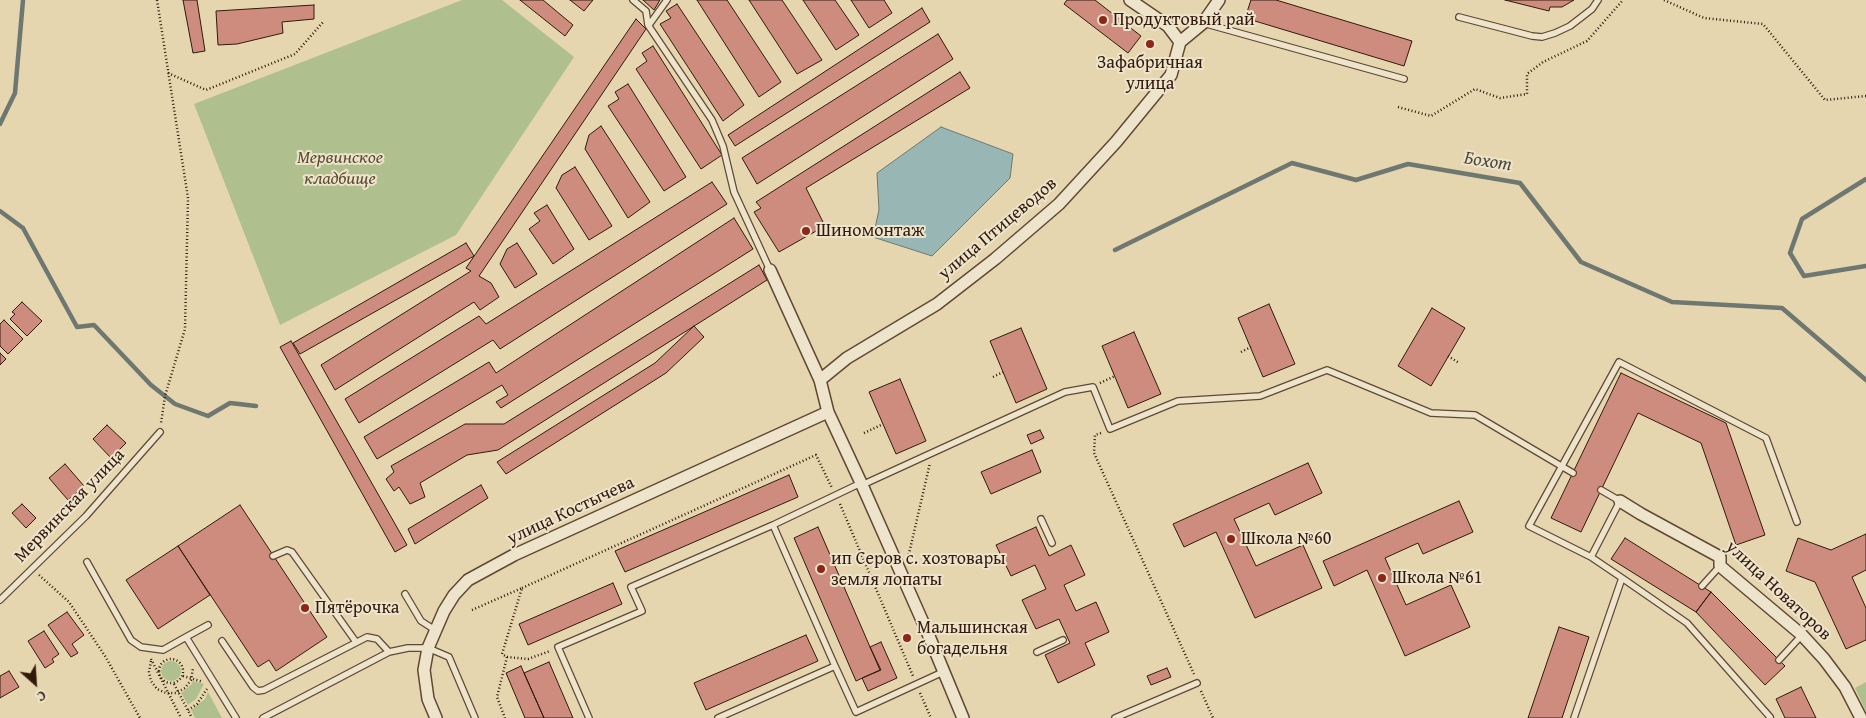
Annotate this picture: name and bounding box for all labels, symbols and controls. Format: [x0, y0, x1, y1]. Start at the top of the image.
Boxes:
place label: Продуктовый рай [1113, 9, 1255, 31]
marker: Продуктовый рай [1097, 14, 1109, 26]
marker: Зафабричная улица [1144, 38, 1156, 50]
place label: Зафабричная улица [1097, 52, 1203, 94]
park label: Мервинское кладбище [297, 147, 383, 190]
water label: Бохот [1462, 147, 1514, 177]
street label: улица Птицеводов [934, 173, 1062, 285]
place label: Шиномонтаж [816, 220, 924, 242]
marker: Шиномонтаж [800, 225, 812, 237]
street label: Мервинская улица [10, 445, 130, 567]
street label: улица Костычева [504, 472, 638, 550]
place label: Школа №60 [1241, 528, 1331, 550]
marker: Школа №60 [1225, 533, 1237, 545]
street label: улица Новаторов [1721, 537, 1835, 645]
place label: ип Серов с. хозтовары земля лопаты [831, 548, 1006, 590]
marker: ип Серов с. хозтовары земля лопаты [815, 563, 827, 575]
place label: Школа №61 [1392, 567, 1482, 589]
marker: Школа №61 [1376, 572, 1388, 584]
place label: Пятёрочка [315, 597, 399, 619]
marker: Пятёрочка [299, 602, 311, 614]
place label: Мальшинская богадельня [917, 617, 1028, 660]
marker: Мальшинская богадельня [901, 632, 913, 644]
north arrow [10, 658, 60, 708]
text: С [34, 686, 50, 707]

